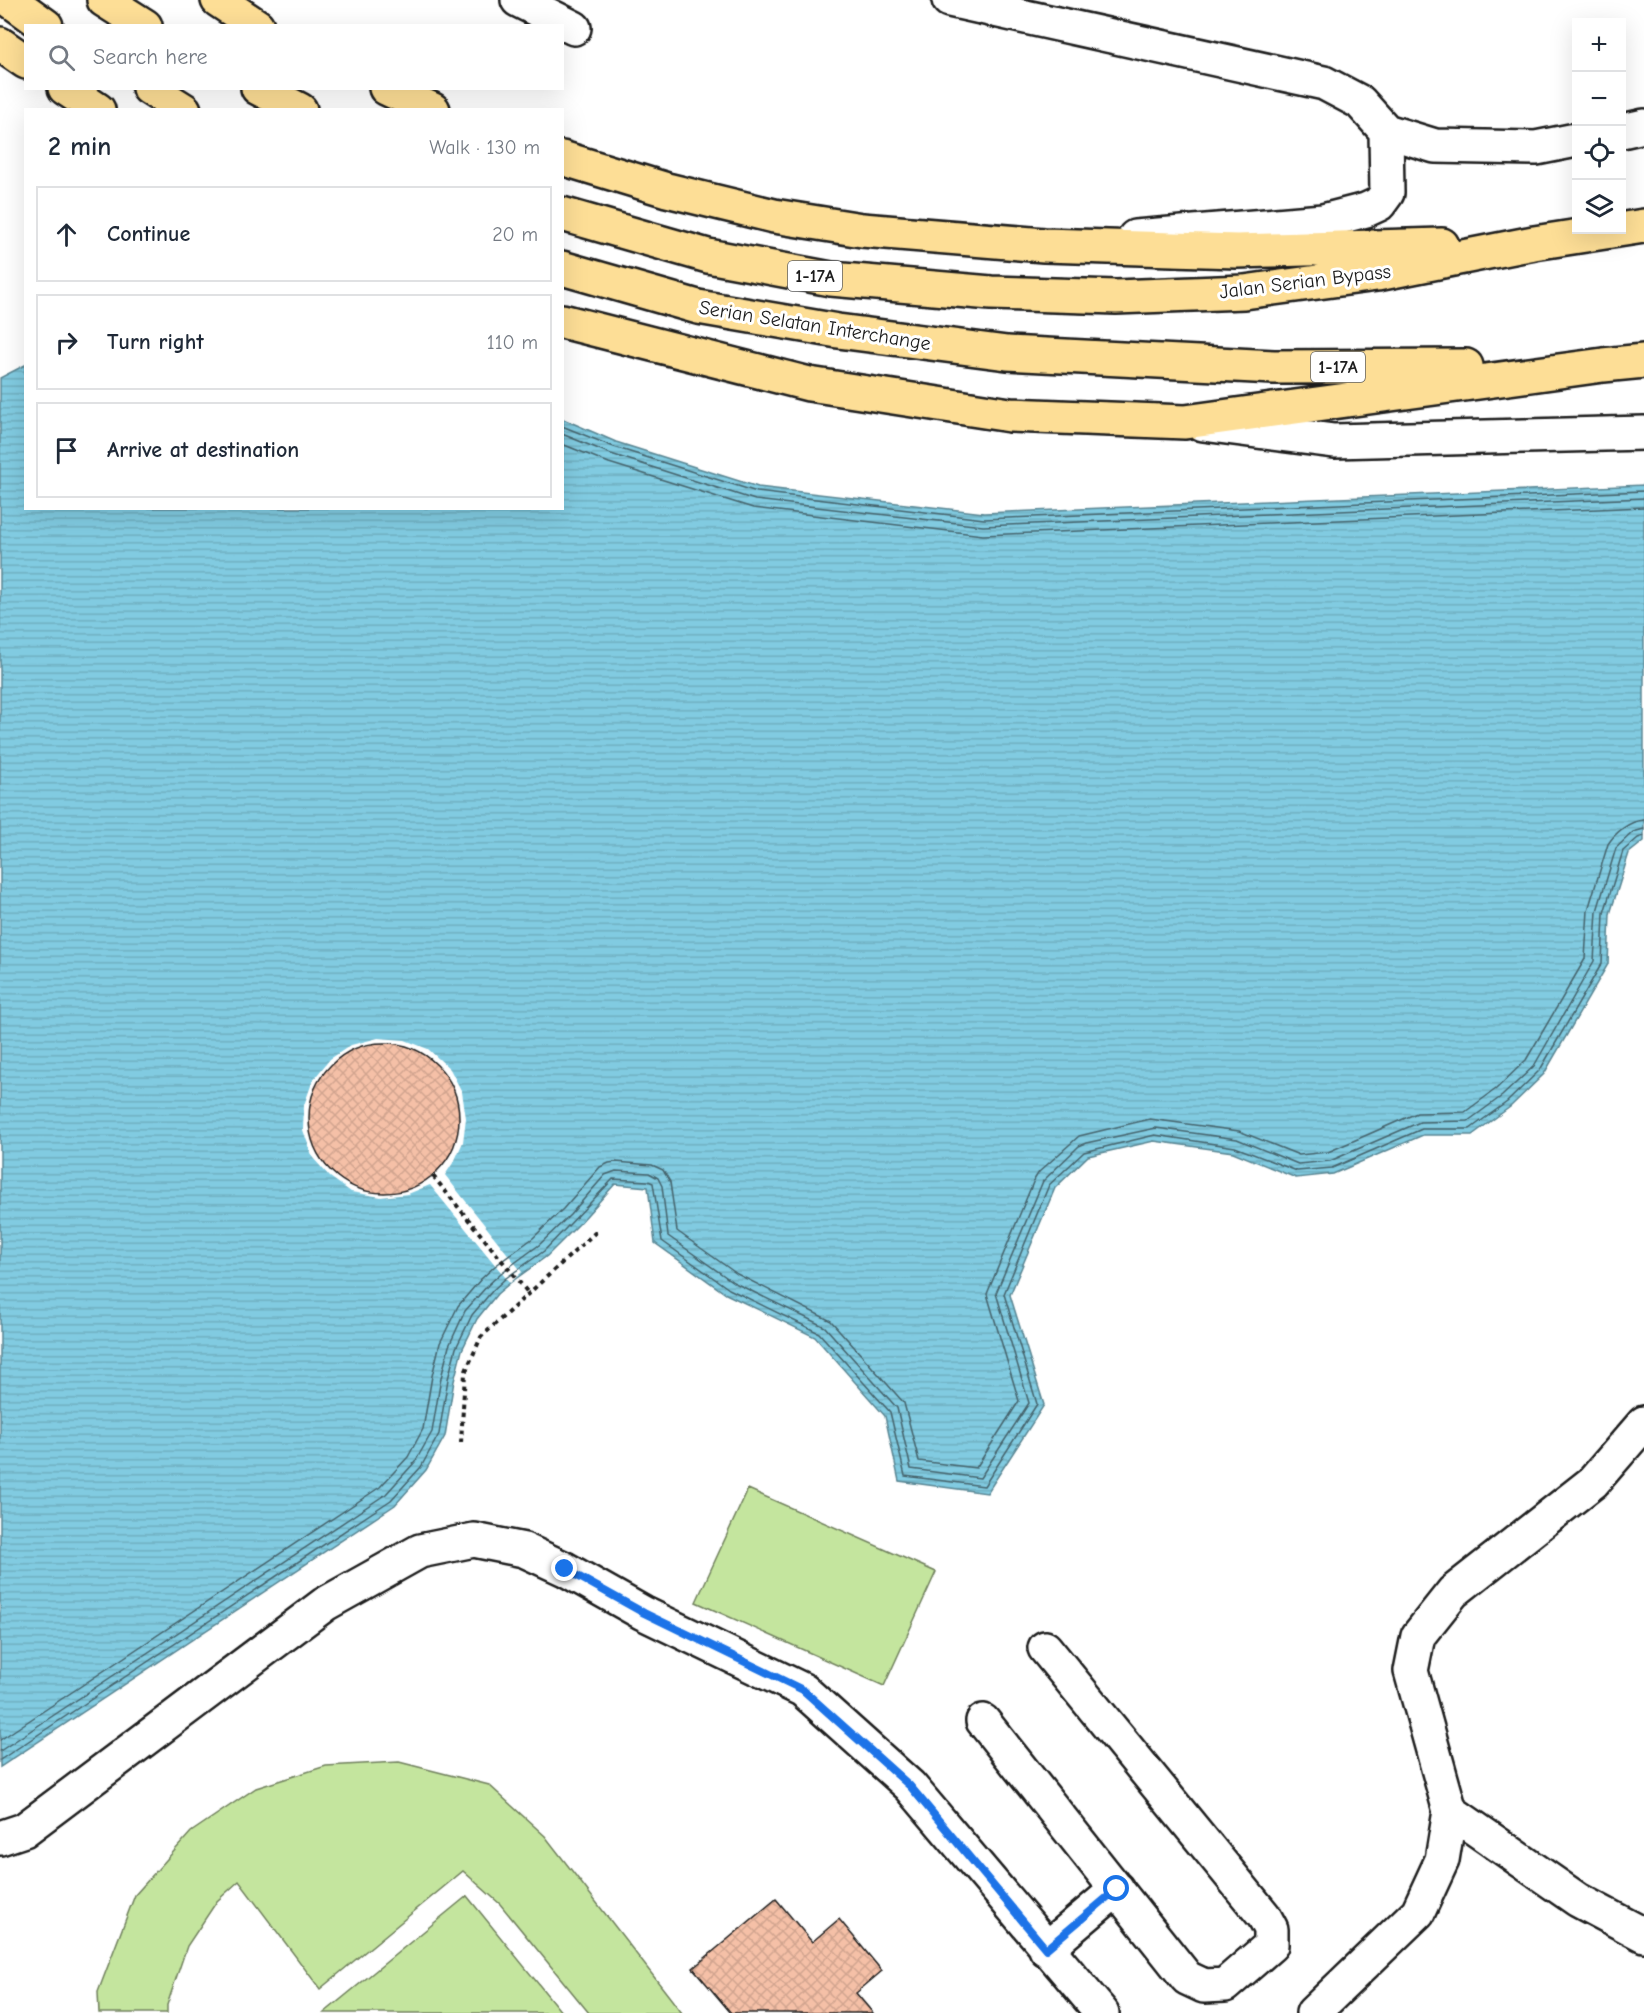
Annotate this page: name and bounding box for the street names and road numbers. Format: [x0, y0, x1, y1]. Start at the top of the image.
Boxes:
street label: Jalan Serian Bypass [1218, 260, 1392, 303]
road number: 1-17A [788, 261, 842, 291]
street label: Serian Selatan Interchange [697, 296, 932, 355]
road number: 1-17A [1311, 352, 1365, 382]

